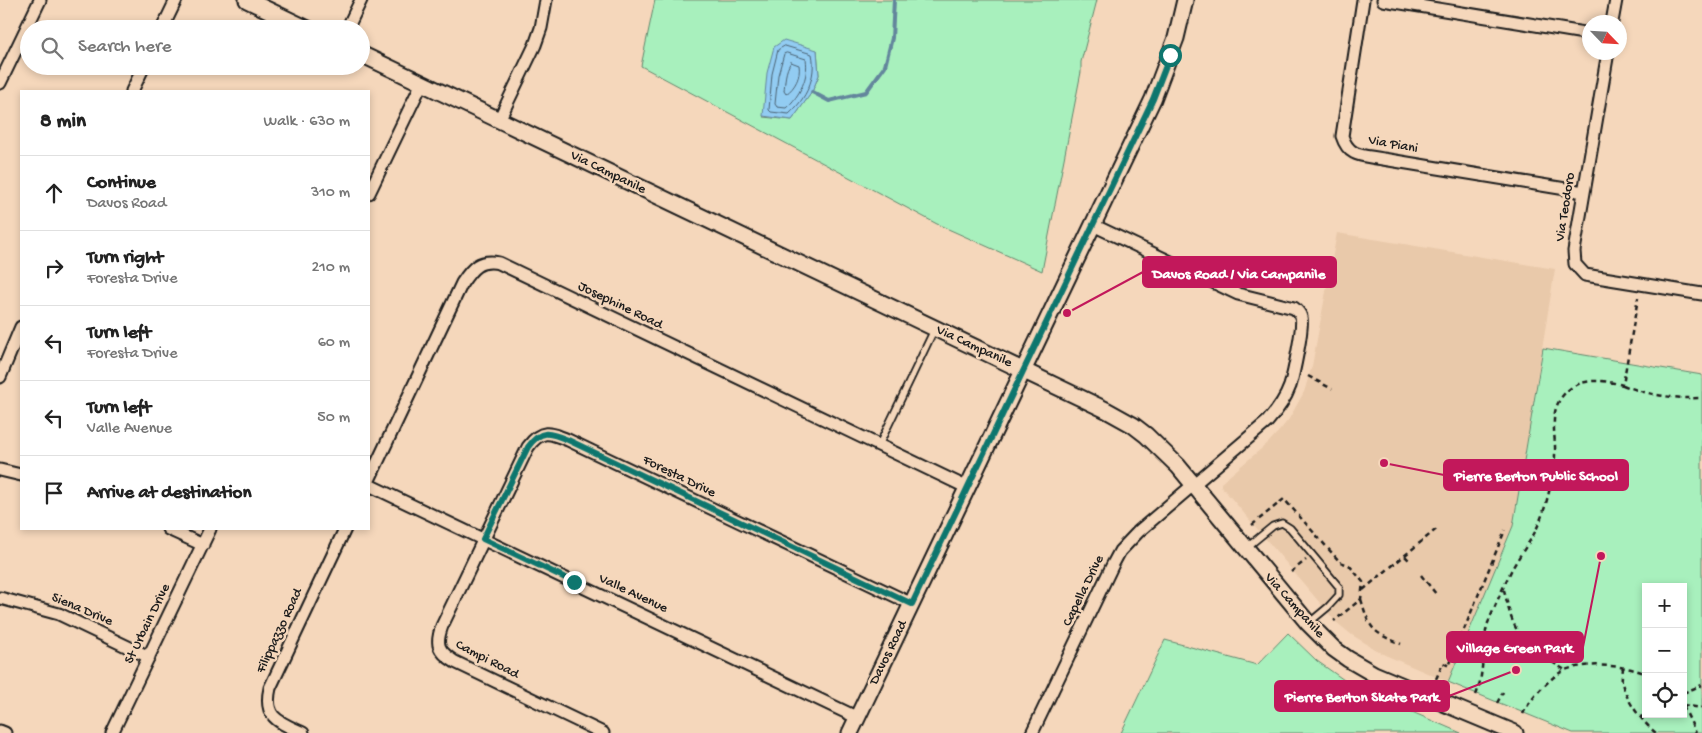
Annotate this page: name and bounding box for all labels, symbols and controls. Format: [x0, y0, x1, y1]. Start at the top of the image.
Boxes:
north arrow [1582, 15, 1627, 60]
search box [20, 20, 370, 75]
icon: search [38, 34, 66, 62]
text: Search here [78, 36, 172, 59]
route start [1159, 44, 1182, 67]
text: 8 min [40, 110, 86, 135]
text: Walk · 630 m [264, 113, 350, 132]
street label: Via Piani [1366, 132, 1419, 158]
street label: Via Campanile [567, 147, 649, 199]
street label: Via Teodoro [1552, 171, 1580, 244]
text: Continue [87, 172, 156, 195]
icon: ahead [40, 179, 68, 207]
text: 310 m [311, 184, 350, 203]
text: Davos Road [87, 195, 166, 214]
text: Turn right [87, 247, 163, 270]
icon: right [40, 254, 68, 282]
callout: Davos Road / Via Campanile [1143, 257, 1336, 287]
text: 210 m [311, 259, 350, 278]
text: Davos Road / Via Campanile [1151, 266, 1327, 284]
text: Foresta Drive [87, 270, 177, 289]
street label: Josephine Road [575, 278, 667, 335]
text: Turn left [87, 322, 151, 345]
street label: Via Campanile [932, 322, 1015, 372]
icon: left [40, 329, 68, 357]
text: 60 m [318, 334, 350, 353]
text: Foresta Drive [87, 345, 177, 364]
text: Turn left [87, 397, 151, 420]
icon: left [40, 404, 68, 432]
text: 50 m [317, 409, 350, 428]
text: Valle Avenue [87, 420, 172, 439]
street label: Foresta Drive [639, 452, 719, 502]
callout: Pierre Berton Public School [1444, 460, 1628, 490]
text: Pierre Berton Public School [1453, 468, 1619, 486]
icon: arrive [40, 479, 68, 507]
text: Arrive at destination [87, 482, 251, 505]
street label: Capella Drive [1059, 552, 1109, 629]
street label: Via Campanile [1260, 569, 1328, 643]
street label: Valle Avenue [595, 570, 671, 618]
route end [563, 571, 586, 594]
street label: St Urbain Drive [121, 580, 175, 667]
map controls [1642, 583, 1687, 718]
button: + [1642, 583, 1687, 628]
street label: Filippazzo Road [253, 584, 308, 677]
street label: Siena Drive [49, 589, 116, 631]
street label: Davos Road [866, 616, 913, 689]
button: − [1642, 628, 1687, 673]
callout: Village Green Park [1447, 632, 1583, 662]
street label: Campi Road [452, 637, 523, 684]
text: Village Green Park [1456, 640, 1575, 658]
button: locate [1642, 673, 1687, 718]
callout: Pierre Berton Skate Park [1275, 681, 1449, 711]
text: Pierre Berton Skate Park [1284, 689, 1442, 707]

